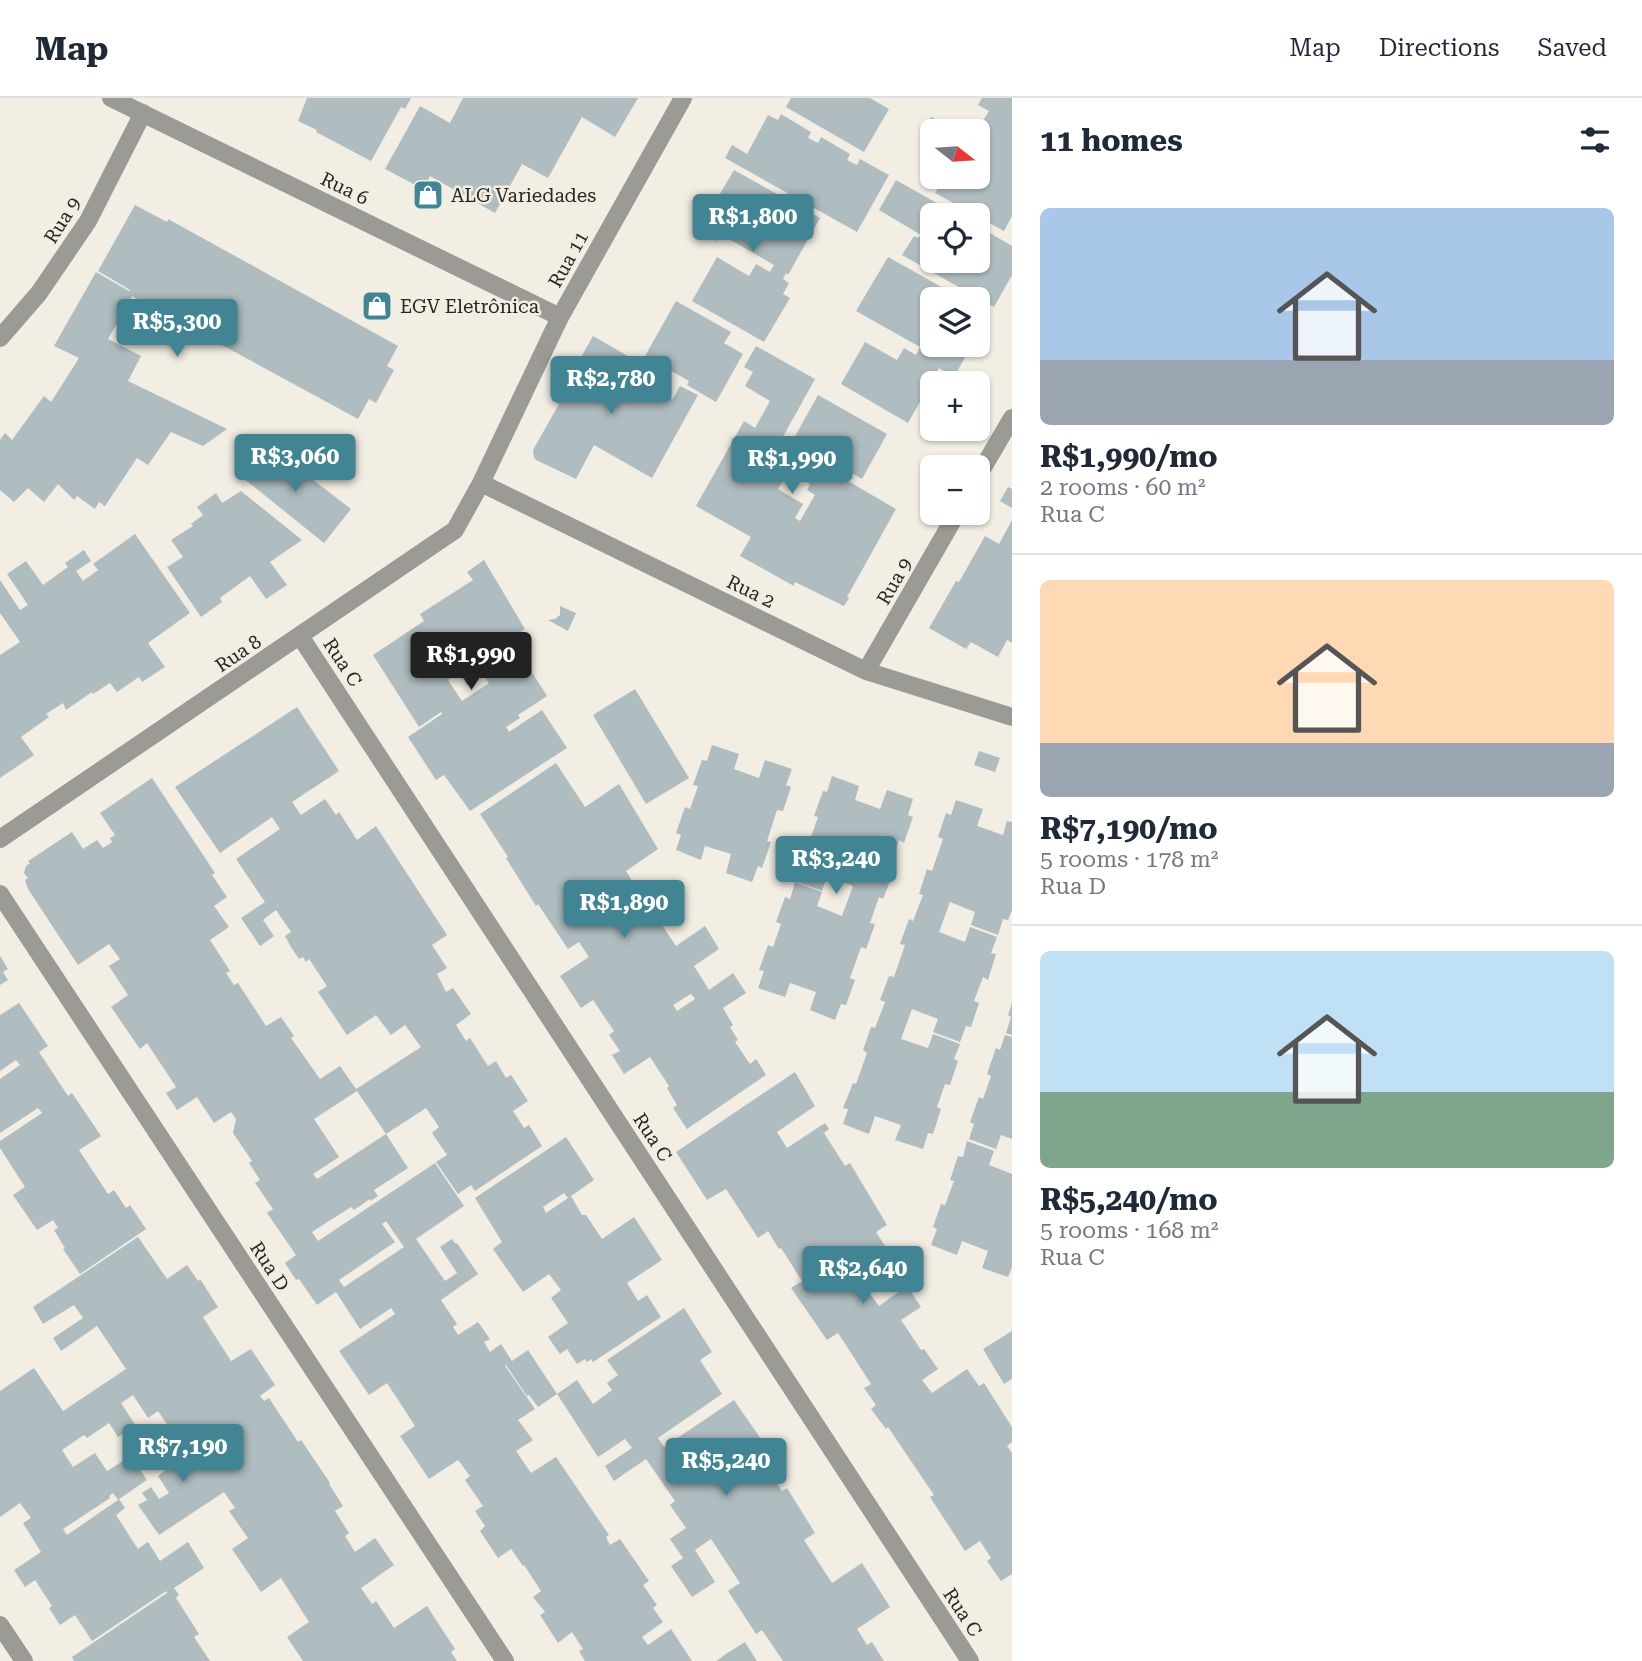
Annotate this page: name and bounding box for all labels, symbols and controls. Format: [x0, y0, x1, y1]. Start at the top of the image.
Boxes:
text: Map [35, 29, 109, 68]
text: Map [1289, 34, 1341, 62]
text: Directions [1379, 34, 1499, 62]
text: Saved [1537, 34, 1607, 62]
north arrow [920, 119, 990, 189]
map controls [920, 119, 990, 525]
icon: filters [1576, 121, 1614, 159]
text: 11 homes [1040, 123, 1183, 158]
street label: Rua 6 [317, 167, 372, 210]
shop icon: ALG Variedades [411, 178, 445, 212]
place label: ALG Variedades [451, 184, 596, 207]
street label: Rua 9 [39, 193, 86, 248]
pin: R$1,800 [688, 194, 818, 254]
text: R$1,800 [709, 203, 797, 230]
button: locate [920, 203, 990, 273]
street label: Rua 11 [544, 227, 593, 292]
icon: home [1264, 253, 1390, 379]
button: layers [920, 287, 990, 357]
shop icon: EGV Eletrônica [360, 289, 394, 323]
place label: EGV Eletrônica [400, 295, 540, 318]
pin: R$5,300 [112, 300, 242, 359]
text: R$5,300 [133, 308, 221, 335]
pin: R$2,780 [546, 356, 676, 416]
text: R$2,780 [567, 365, 655, 392]
button: + [920, 371, 990, 441]
pin: R$3,060 [230, 434, 360, 494]
pin: R$1,990 [727, 436, 857, 496]
text: R$1,990/mo [1040, 439, 1218, 474]
text: R$3,060 [251, 443, 339, 470]
text: R$1,990 [748, 445, 836, 472]
button: − [920, 455, 990, 525]
text: 2 rooms · 60 m² [1040, 474, 1206, 501]
text: Rua C [1040, 501, 1105, 528]
street label: Rua 9 [872, 554, 917, 609]
street label: Rua 2 [723, 570, 778, 613]
icon: home [1264, 625, 1390, 751]
street label: Rua 8 [211, 630, 266, 677]
pin: R$1,990 [406, 632, 536, 692]
street label: Rua C [318, 634, 367, 691]
text: R$1,990 [427, 641, 515, 668]
text: R$7,190/mo [1040, 811, 1218, 846]
pin: R$3,240 [771, 836, 901, 896]
text: R$3,240 [792, 845, 880, 872]
text: 5 rooms · 178 m² [1040, 846, 1218, 873]
text: Rua D [1040, 873, 1106, 900]
pin: R$1,890 [559, 880, 689, 940]
text: R$1,890 [580, 889, 668, 916]
icon: home [1264, 996, 1390, 1122]
street label: Rua C [628, 1109, 677, 1166]
text: R$5,240/mo [1040, 1182, 1218, 1217]
text: 5 rooms · 168 m² [1040, 1217, 1218, 1244]
street label: Rua D [245, 1237, 294, 1295]
text: Rua C [1040, 1244, 1105, 1271]
pin: R$2,640 [798, 1246, 928, 1306]
text: R$2,640 [819, 1255, 907, 1282]
pin: R$7,190 [118, 1424, 248, 1484]
text: R$7,190 [139, 1433, 227, 1460]
pin: R$5,240 [661, 1438, 791, 1498]
text: R$5,240 [682, 1447, 770, 1474]
street label: Rua C [938, 1584, 987, 1641]

